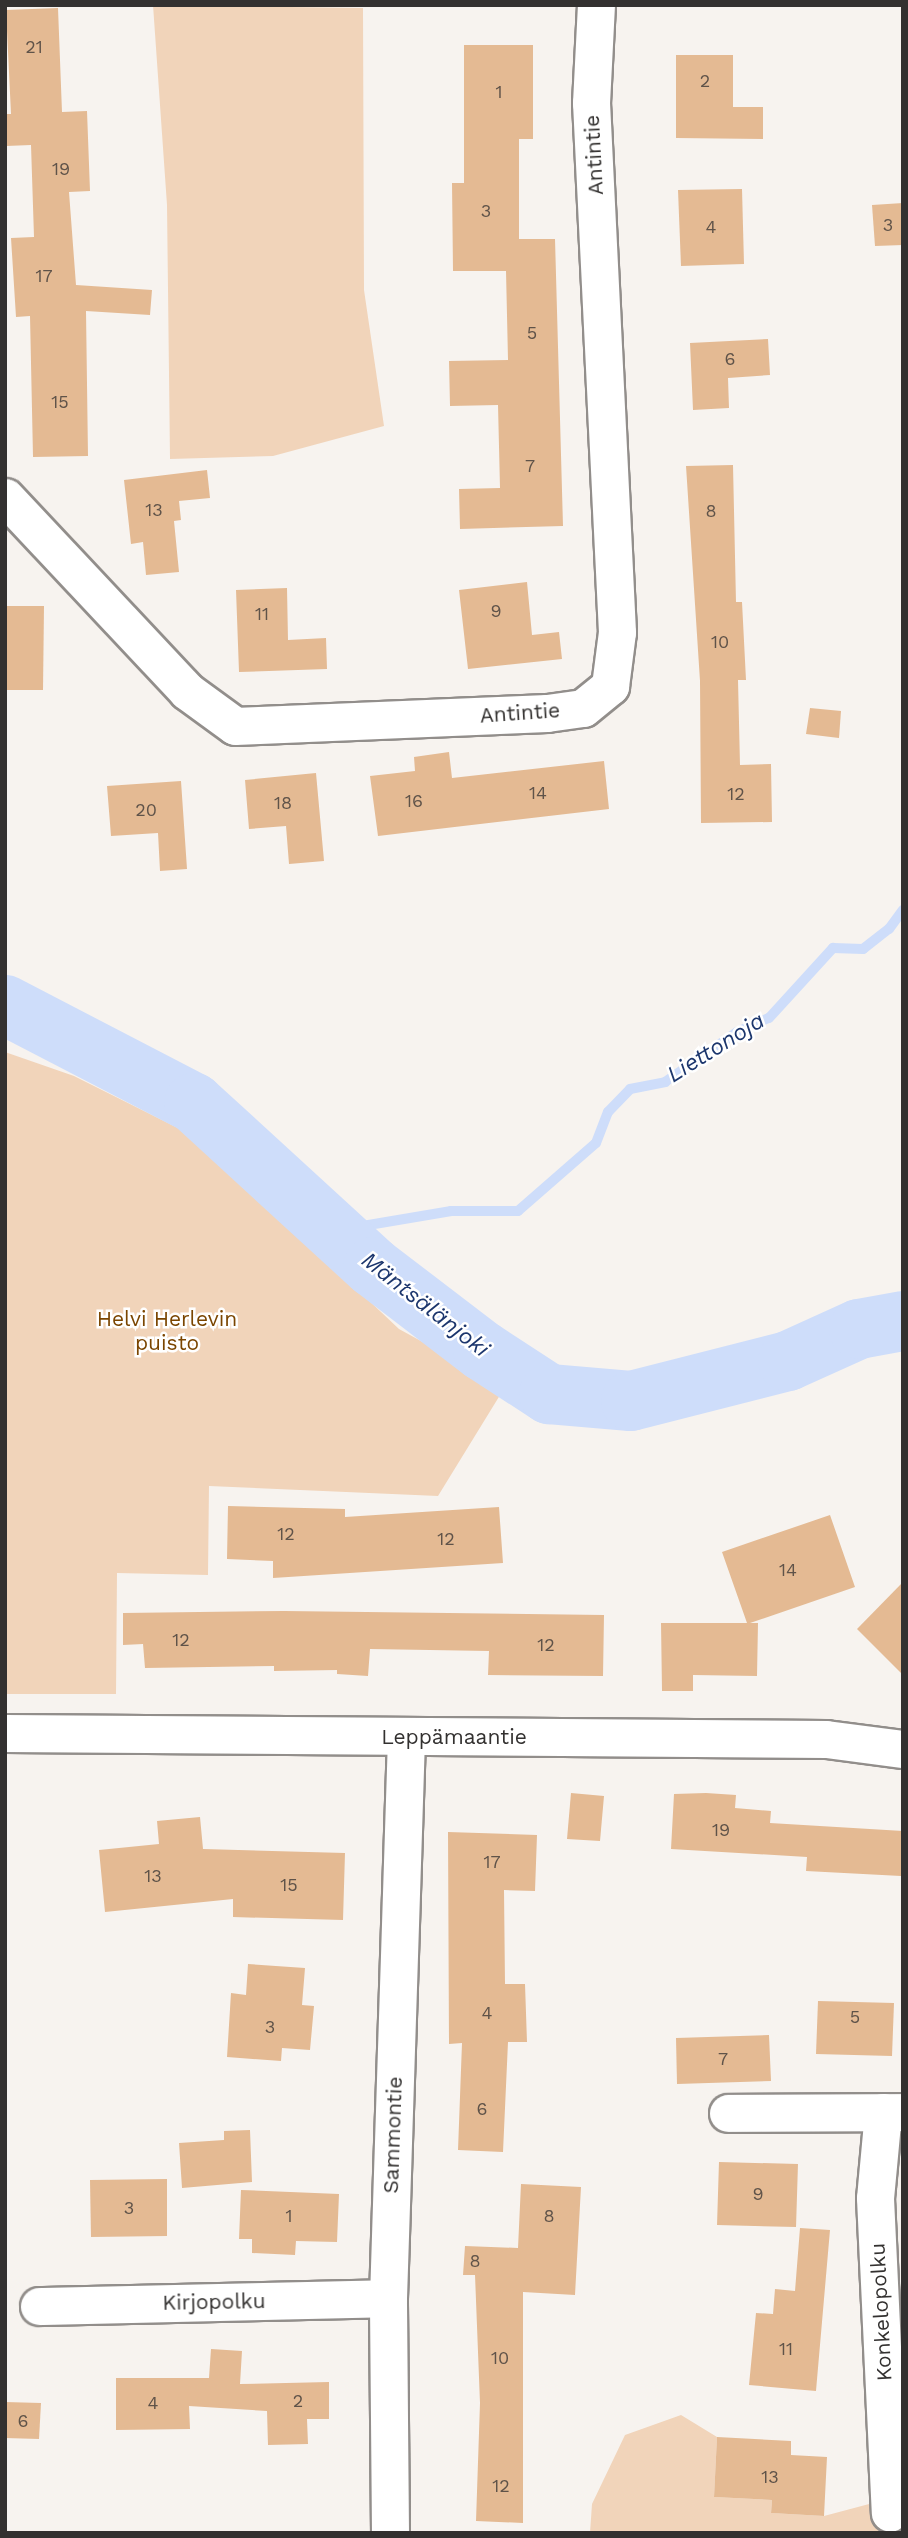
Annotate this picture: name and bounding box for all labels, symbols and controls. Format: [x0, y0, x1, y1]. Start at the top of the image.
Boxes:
house number: 21 [25, 36, 43, 58]
house number: 2 [700, 70, 710, 92]
house number: 1 [495, 81, 503, 103]
street label: Antintie [579, 114, 609, 196]
house number: 19 [52, 158, 70, 180]
house number: 3 [481, 200, 491, 222]
house number: 3 [883, 214, 893, 236]
house number: 4 [706, 216, 716, 238]
house number: 17 [35, 265, 53, 287]
house number: 5 [527, 322, 537, 344]
house number: 6 [725, 348, 735, 370]
house number: 15 [51, 391, 69, 413]
house number: 7 [525, 455, 535, 477]
house number: 13 [145, 499, 163, 521]
house number: 8 [705, 500, 717, 522]
house number: 9 [490, 600, 502, 622]
house number: 11 [255, 603, 269, 625]
house number: 10 [711, 631, 729, 653]
street label: Antintie [479, 698, 561, 728]
house number: 14 [529, 782, 547, 804]
house number: 12 [727, 783, 745, 805]
house number: 16 [405, 790, 423, 812]
house number: 18 [274, 792, 292, 814]
house number: 20 [135, 799, 157, 821]
water label: Liettonoja [662, 1007, 770, 1089]
water label: Mäntsälänjoki [356, 1247, 494, 1363]
park label: Helvi Herlevin puisto [97, 1306, 237, 1356]
house number: 12 [277, 1523, 295, 1545]
house number: 12 [437, 1528, 455, 1550]
house number: 14 [779, 1559, 797, 1581]
house number: 12 [172, 1629, 190, 1651]
house number: 12 [537, 1634, 555, 1656]
street label: Leppämaantie [381, 1724, 527, 1750]
house number: 19 [712, 1819, 730, 1841]
house number: 17 [483, 1851, 501, 1873]
house number: 13 [144, 1865, 162, 1887]
house number: 15 [280, 1874, 298, 1896]
house number: 4 [482, 2002, 492, 2024]
house number: 5 [850, 2006, 860, 2028]
house number: 3 [265, 2016, 275, 2038]
house number: 7 [718, 2048, 728, 2070]
street label: Sammontie [378, 2076, 408, 2194]
house number: 6 [477, 2098, 487, 2120]
house number: 9 [752, 2183, 764, 2205]
house number: 3 [124, 2197, 134, 2219]
house number: 1 [285, 2205, 293, 2227]
house number: 8 [543, 2205, 555, 2227]
street label: Konkelopolku [865, 2242, 897, 2382]
house number: 8 [469, 2250, 481, 2272]
street label: Kirjopolku [162, 2289, 266, 2315]
house number: 11 [779, 2338, 793, 2360]
house number: 10 [491, 2347, 509, 2369]
house number: 2 [293, 2390, 303, 2412]
house number: 4 [148, 2392, 158, 2414]
house number: 6 [18, 2410, 28, 2432]
house number: 13 [761, 2466, 779, 2488]
house number: 12 [492, 2475, 510, 2497]

